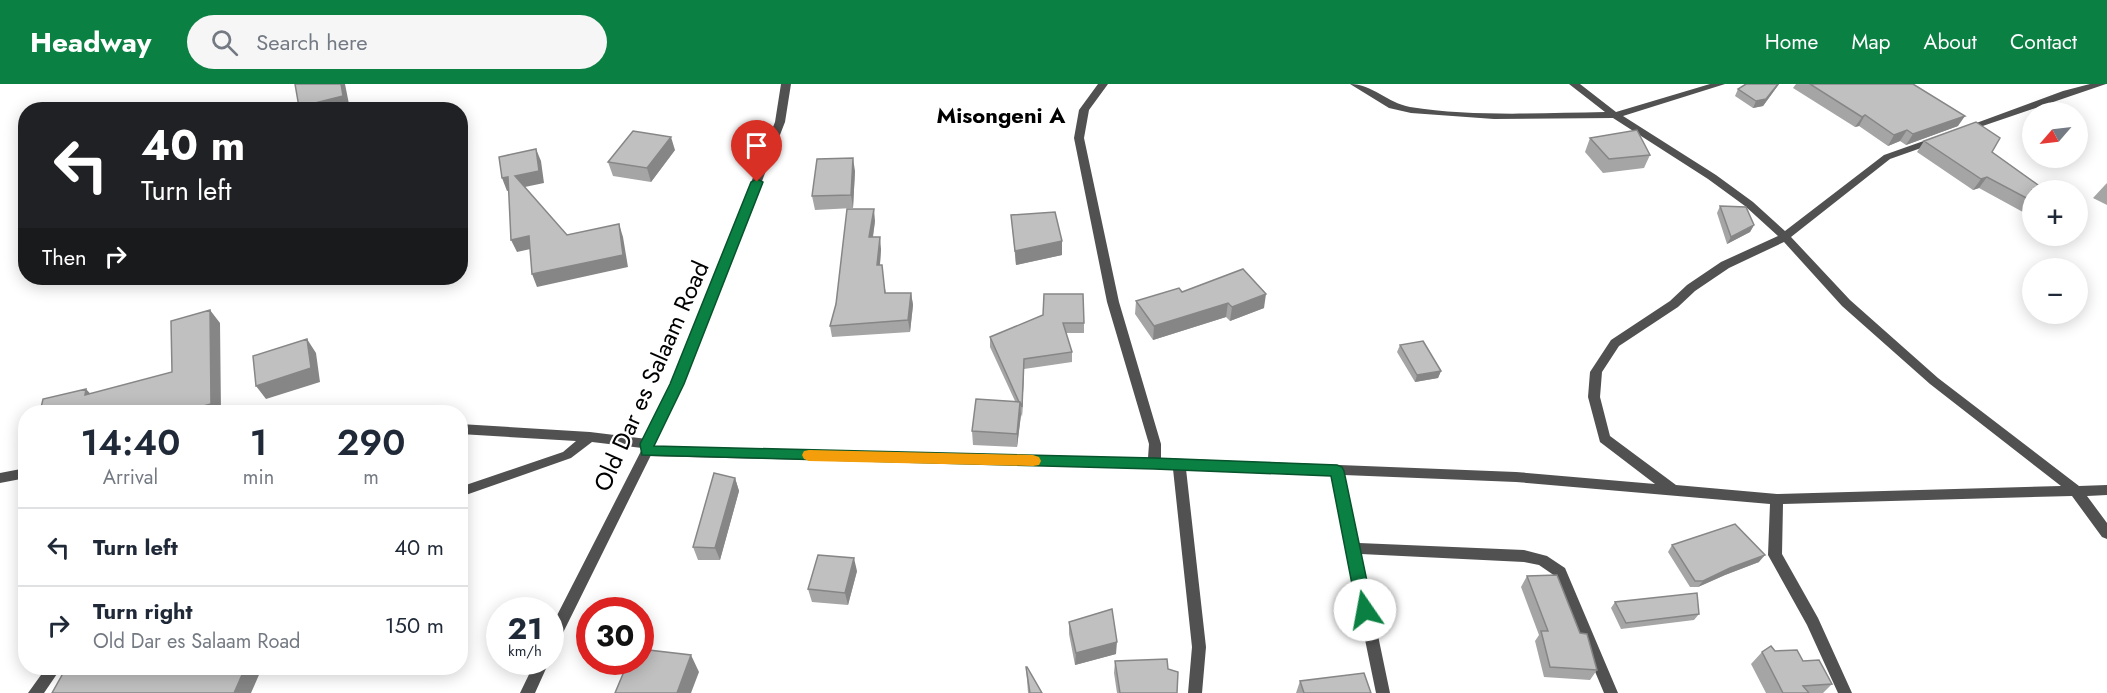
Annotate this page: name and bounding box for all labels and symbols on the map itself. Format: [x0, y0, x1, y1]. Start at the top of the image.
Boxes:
district label: Misongeni A [937, 99, 1066, 131]
north arrow [2022, 102, 2088, 168]
pin [731, 120, 782, 182]
street label: Old Dar es Salaam Road [584, 255, 718, 497]
position arrow [1333, 578, 1397, 642]
speed limit sign: 30 [576, 597, 654, 675]

